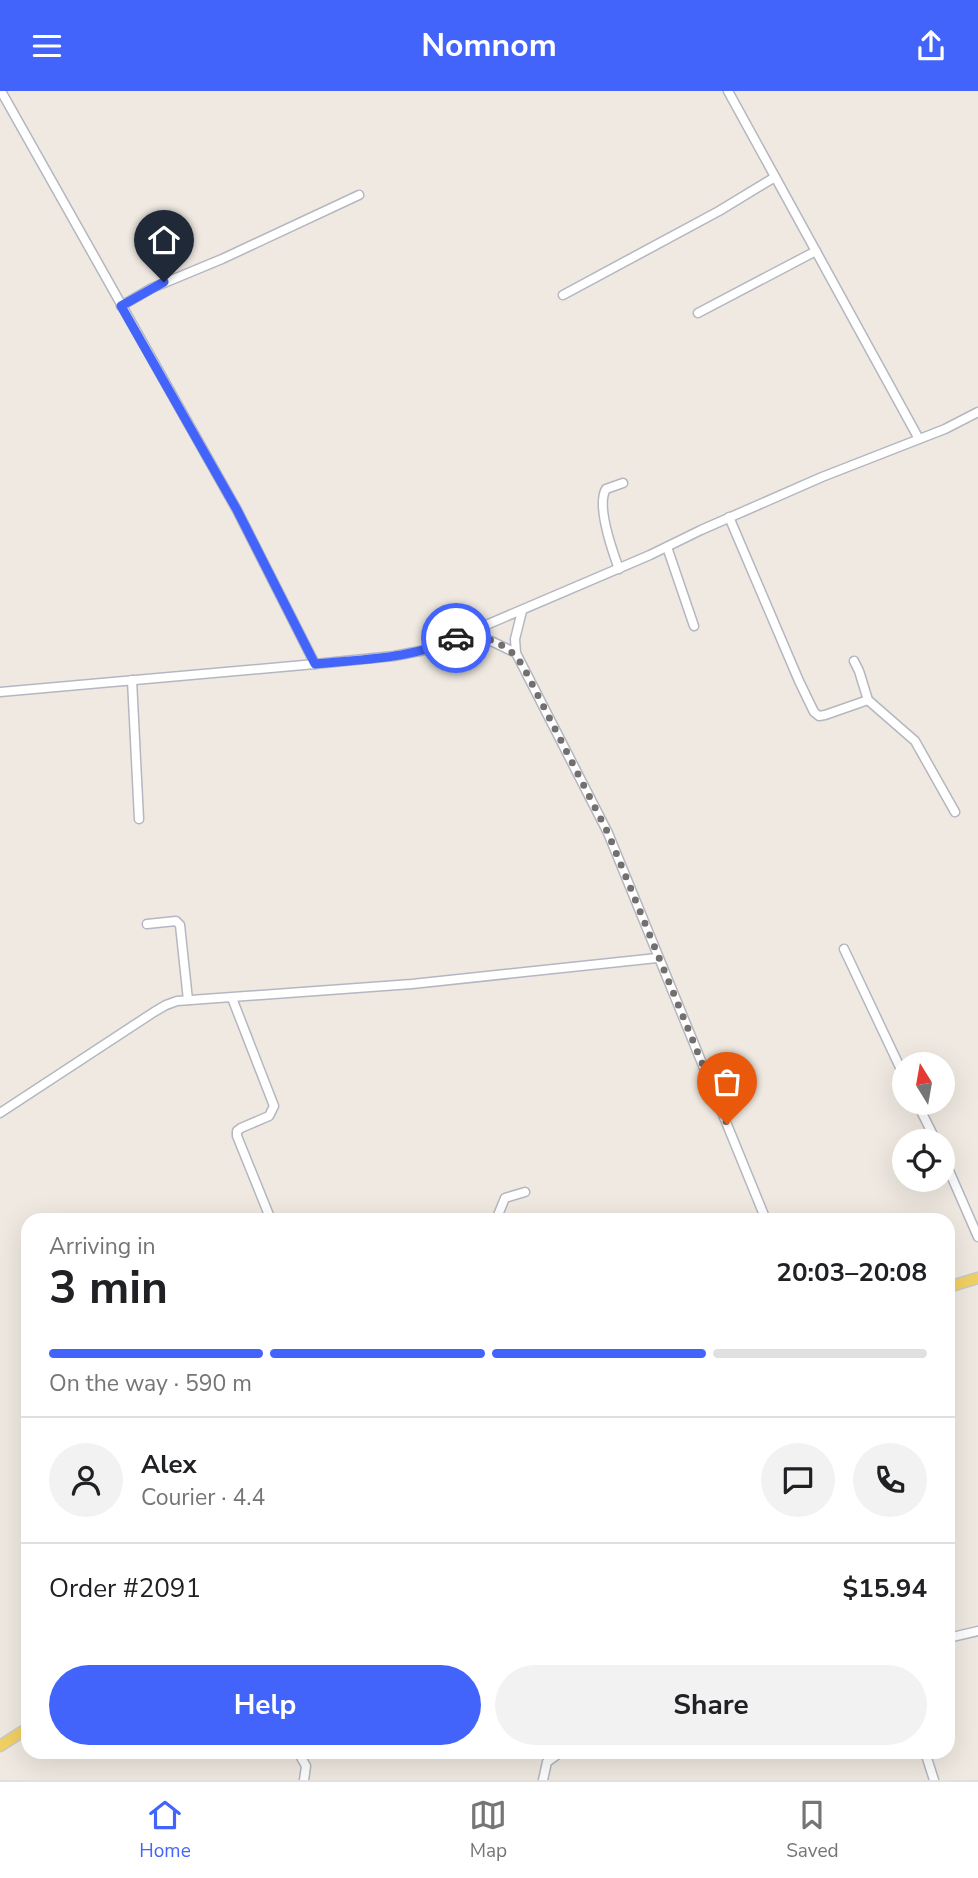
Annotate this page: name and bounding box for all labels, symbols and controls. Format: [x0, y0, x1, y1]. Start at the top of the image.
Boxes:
text: Nomnom [421, 24, 557, 67]
icon: menu [28, 27, 66, 65]
icon: share [912, 27, 950, 65]
pin [134, 210, 194, 282]
icon: home [145, 221, 183, 259]
courier [421, 603, 491, 673]
icon: car [437, 619, 475, 657]
pin [697, 1052, 757, 1124]
north arrow [892, 1052, 956, 1115]
map controls [892, 1052, 955, 1192]
icon: bag [708, 1063, 746, 1101]
button: locate [892, 1129, 955, 1192]
text: Arriving in [49, 1231, 156, 1262]
text: 20:03–20:08 [776, 1255, 927, 1290]
text: 3 min [49, 1256, 168, 1319]
text: On the way · 590 m [49, 1368, 252, 1399]
button: person [49, 1443, 123, 1517]
button: chat [761, 1443, 835, 1517]
button: phone [853, 1443, 927, 1517]
text: Alex [141, 1447, 197, 1482]
text: Courier · 4.4 [141, 1482, 265, 1513]
text: Order #2091 [49, 1571, 201, 1606]
text: $15.94 [843, 1571, 927, 1606]
button: Help [49, 1665, 481, 1745]
button: Share [495, 1665, 927, 1745]
tab: Home [139, 1796, 191, 1864]
tab: Map [469, 1796, 507, 1864]
tab: Saved [786, 1796, 839, 1864]

